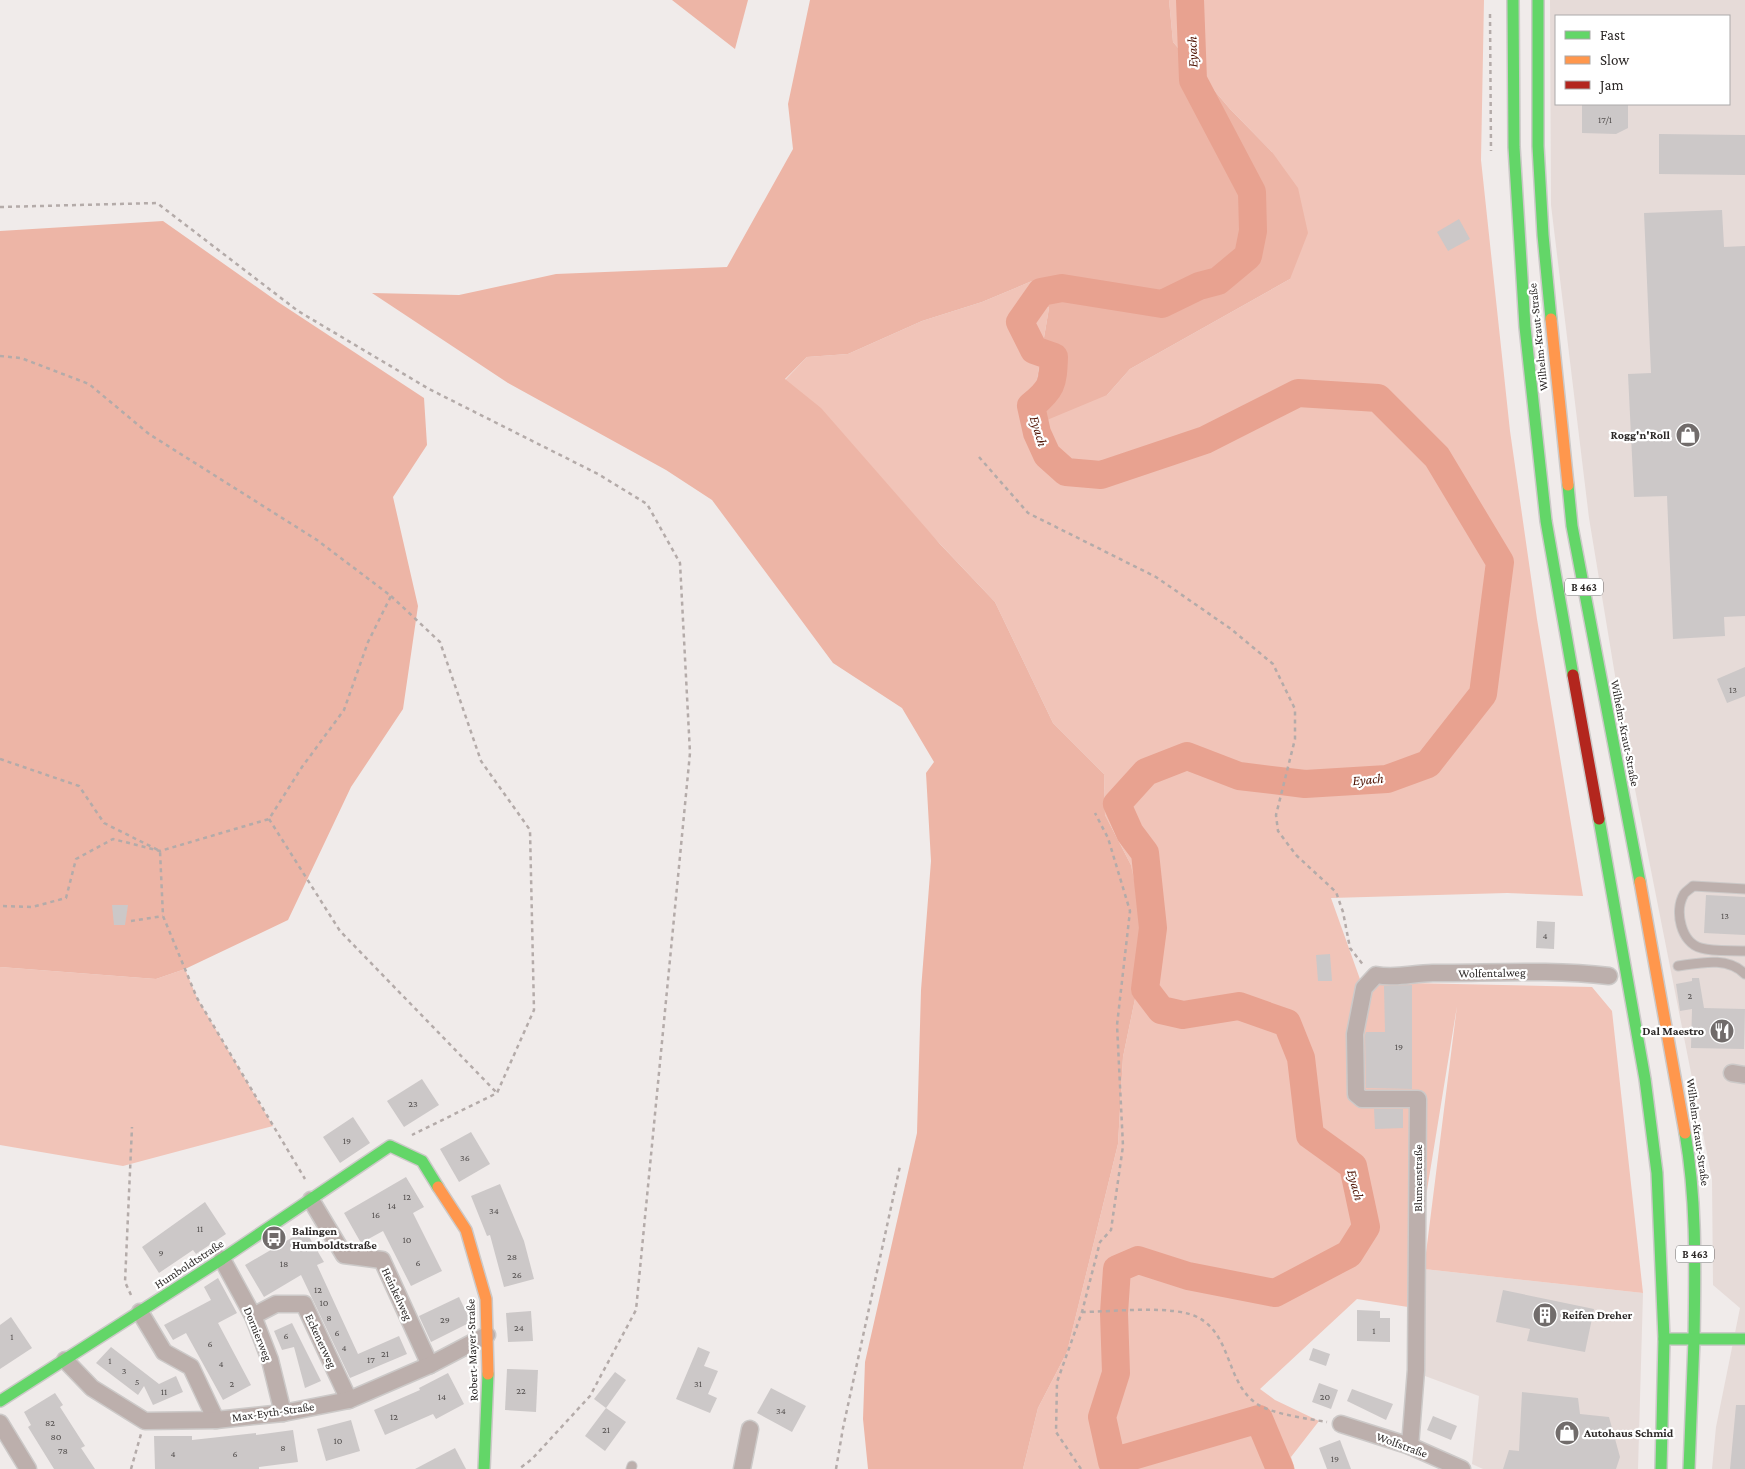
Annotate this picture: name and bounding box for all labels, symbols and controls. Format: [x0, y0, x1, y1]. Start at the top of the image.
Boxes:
legend [1555, 15, 1730, 105]
text: Fast [1600, 27, 1626, 43]
water label: Eyach [1183, 36, 1201, 68]
text: Slow [1600, 52, 1630, 68]
text: Jam [1598, 77, 1623, 94]
house number: 17/1 [1598, 114, 1612, 125]
street label: Wilhelm-Kraut-Straße [1525, 282, 1551, 392]
water label: Eyach [1027, 414, 1051, 449]
shop icon: Rogg'n'Roll [1675, 422, 1701, 448]
place label: Rogg'n'Roll [1611, 428, 1671, 442]
road number: B 463 [1565, 578, 1603, 596]
street label: Wilhelm-Kraut-Straße [1608, 679, 1642, 787]
house number: 13 [1729, 684, 1737, 695]
water label: Eyach [1352, 770, 1385, 788]
house number: 13 [1721, 910, 1729, 921]
house number: 4 [1542, 930, 1548, 941]
street label: Wolfentalweg [1458, 965, 1526, 981]
house number: 2 [1688, 990, 1693, 1001]
restaurant icon: Dal Maestro [1709, 1018, 1735, 1044]
place label: Dal Maestro [1642, 1024, 1704, 1038]
house number: 19 [1395, 1041, 1403, 1052]
street label: Wilhelm-Kraut-Straße [1684, 1077, 1712, 1187]
house number: 23 [408, 1098, 418, 1109]
house number: 19 [343, 1135, 351, 1146]
street label: Blumenstraße [1411, 1144, 1425, 1212]
house number: 36 [460, 1152, 470, 1163]
water label: Eyach [1344, 1168, 1368, 1202]
house number: 12 [403, 1191, 411, 1202]
house number: 14 [388, 1200, 396, 1211]
house number: 34 [489, 1205, 499, 1216]
house number: 16 [372, 1209, 380, 1220]
house number: 11 [197, 1223, 203, 1234]
place label: Balingen Humboldtstraße [292, 1224, 377, 1252]
bus stop icon: Balingen Humboldtstraße [261, 1225, 287, 1251]
house number: 10 [403, 1234, 412, 1245]
street label: Humboldtstraße [152, 1236, 226, 1292]
road number: B 463 [1676, 1246, 1714, 1262]
house number: 9 [158, 1247, 164, 1258]
house number: 28 [507, 1251, 517, 1262]
house number: 6 [415, 1257, 421, 1268]
house number: 18 [280, 1258, 288, 1269]
street label: Heinkelweg [379, 1265, 415, 1323]
house number: 26 [512, 1269, 522, 1280]
house number: 12 [314, 1284, 322, 1295]
house number: 10 [320, 1297, 329, 1308]
street label: Robert-Mayer-Straße [463, 1299, 481, 1401]
building icon: Reifen Dreher [1532, 1302, 1558, 1328]
street label: Dornierweg [241, 1305, 275, 1363]
place label: Reifen Dreher [1562, 1308, 1633, 1322]
street label: Eckenerweg [302, 1312, 340, 1370]
house number: 8 [326, 1312, 332, 1323]
house number: 29 [440, 1314, 450, 1325]
house number: 24 [514, 1322, 524, 1333]
house number: 1 [1372, 1325, 1376, 1336]
house number: 6 [334, 1327, 340, 1338]
house number: 6 [283, 1330, 289, 1341]
house number: 1 [10, 1331, 14, 1342]
house number: 6 [207, 1338, 213, 1349]
house number: 4 [341, 1342, 347, 1353]
house number: 21 [381, 1348, 389, 1359]
house number: 17 [367, 1354, 375, 1365]
house number: 1 [108, 1355, 112, 1366]
house number: 4 [218, 1358, 224, 1369]
house number: 3 [122, 1365, 127, 1376]
house number: 5 [135, 1376, 140, 1387]
house number: 2 [230, 1378, 235, 1389]
house number: 31 [694, 1378, 702, 1389]
house number: 22 [516, 1385, 526, 1396]
house number: 11 [161, 1386, 167, 1397]
house number: 14 [438, 1391, 446, 1402]
house number: 20 [1320, 1391, 1331, 1402]
street label: Max-Eyth-Straße [231, 1399, 315, 1425]
house number: 34 [776, 1405, 786, 1416]
house number: 12 [390, 1411, 398, 1422]
house number: 82 [45, 1417, 55, 1428]
shop icon: Autohaus Schmid [1554, 1420, 1580, 1446]
house number: 21 [602, 1424, 610, 1435]
place label: Autohaus Schmid [1583, 1426, 1674, 1440]
street label: Wolfstraße [1375, 1429, 1429, 1461]
house number: 80 [50, 1431, 62, 1442]
house number: 10 [334, 1435, 343, 1446]
house number: 8 [280, 1442, 286, 1453]
house number: 78 [58, 1445, 68, 1456]
house number: 4 [170, 1448, 176, 1459]
house number: 6 [232, 1448, 238, 1459]
house number: 19 [1331, 1453, 1339, 1464]

